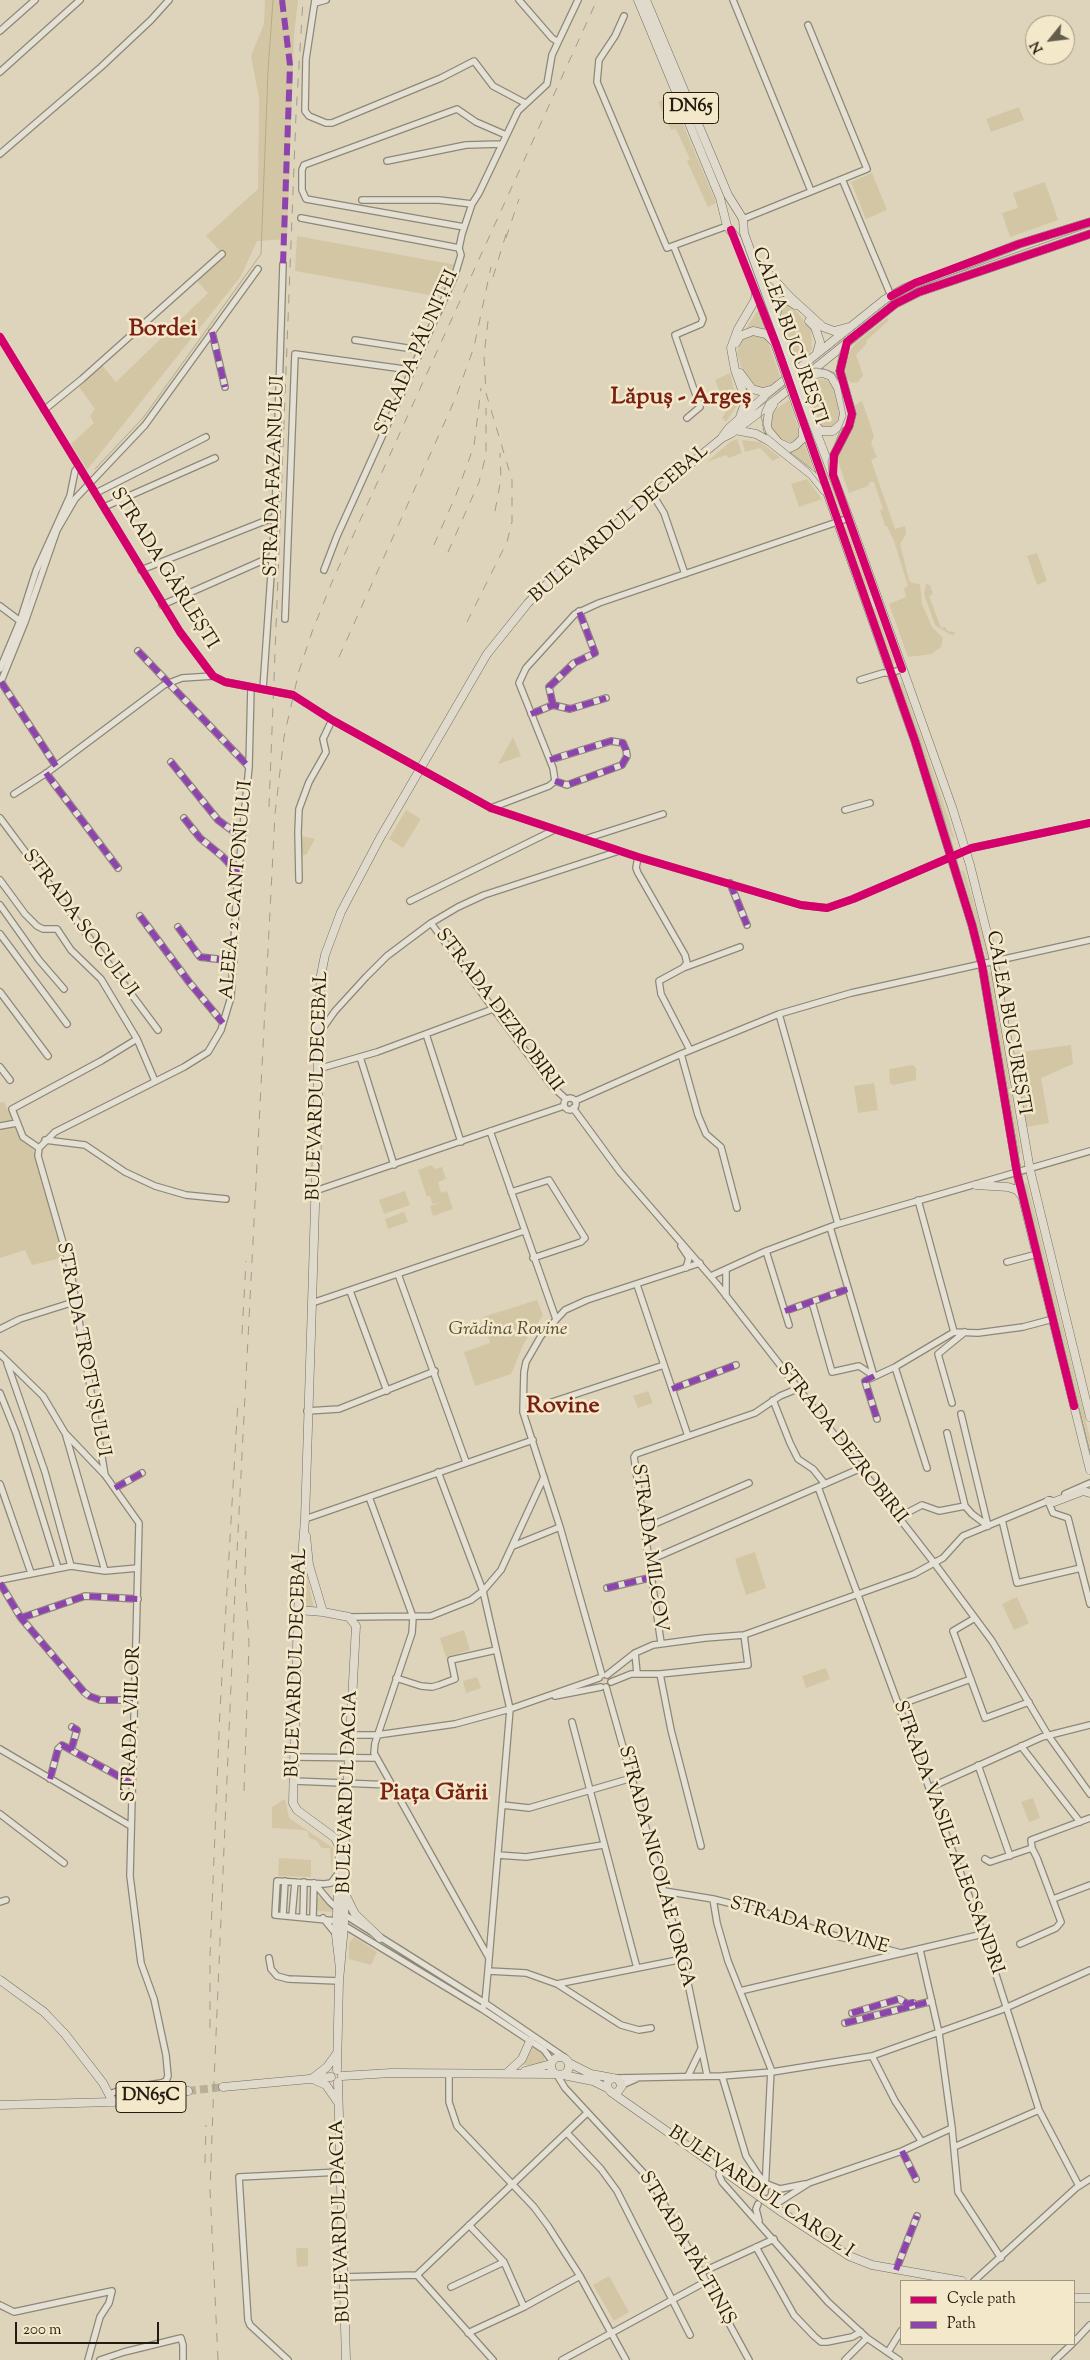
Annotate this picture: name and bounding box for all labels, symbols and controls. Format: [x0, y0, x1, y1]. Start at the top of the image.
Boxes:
north arrow [1025, 15, 1075, 65]
text: N [1026, 37, 1049, 57]
road number: DN65 [664, 92, 718, 124]
street label: CALEA BUCUREȘTI [745, 244, 831, 428]
street label: STRADA PĂUNIȚEI [371, 267, 465, 439]
district label: Bordei [129, 317, 197, 345]
street label: STRADA FAZANULUI [261, 375, 291, 577]
district label: Lăpuș - Argeș [611, 385, 751, 413]
street label: BULEVARDUL DECEBAL [526, 441, 714, 609]
street label: STRADA GÂRLEȘTI [104, 484, 222, 654]
street label: ALEEA 2 CANTONULUI [217, 779, 259, 1001]
street label: STRADA SOCULUI [16, 846, 142, 1002]
street label: STRADA DEZROBIRII [429, 925, 567, 1097]
street label: CALEA BUCUREȘTI [980, 929, 1034, 1117]
street label: BULEVARDUL DECEBAL [304, 971, 334, 1201]
street label: STRADA TROTUȘULUI [50, 1241, 114, 1459]
park label: Grădina Rovine [448, 1320, 568, 1342]
street label: STRADA DEZROBIRII [771, 1359, 911, 1529]
district label: Rovine [526, 1394, 600, 1422]
street label: STRADA MILCOV [625, 1463, 671, 1633]
street label: BULEVARDUL DECEBAL [283, 1548, 313, 1778]
street label: STRADA VIILOR [119, 1645, 147, 1803]
street label: BULEVARDUL DACIA [334, 1690, 364, 1894]
street label: STRADA VASILE ALECSANDRI [887, 1698, 1007, 1978]
street label: STRADA NICOLAE IORGA [612, 1744, 698, 1990]
district label: Piața Gării [380, 1781, 488, 1809]
street label: STRADA ROVINE [727, 1893, 891, 1961]
road number: DN65C [116, 2082, 186, 2112]
street label: BULEVARDUL DACIA [327, 2119, 357, 2323]
street label: BULEVARDUL CAROL I [663, 2122, 857, 2264]
street label: STRADA PĂLTINIȘ [633, 2168, 739, 2330]
legend [900, 2280, 1075, 2345]
text: Cycle path [947, 2289, 1016, 2310]
scale bar [18, 2312, 161, 2344]
text: Path [947, 2314, 976, 2335]
text: 200 m [23, 2320, 62, 2341]

